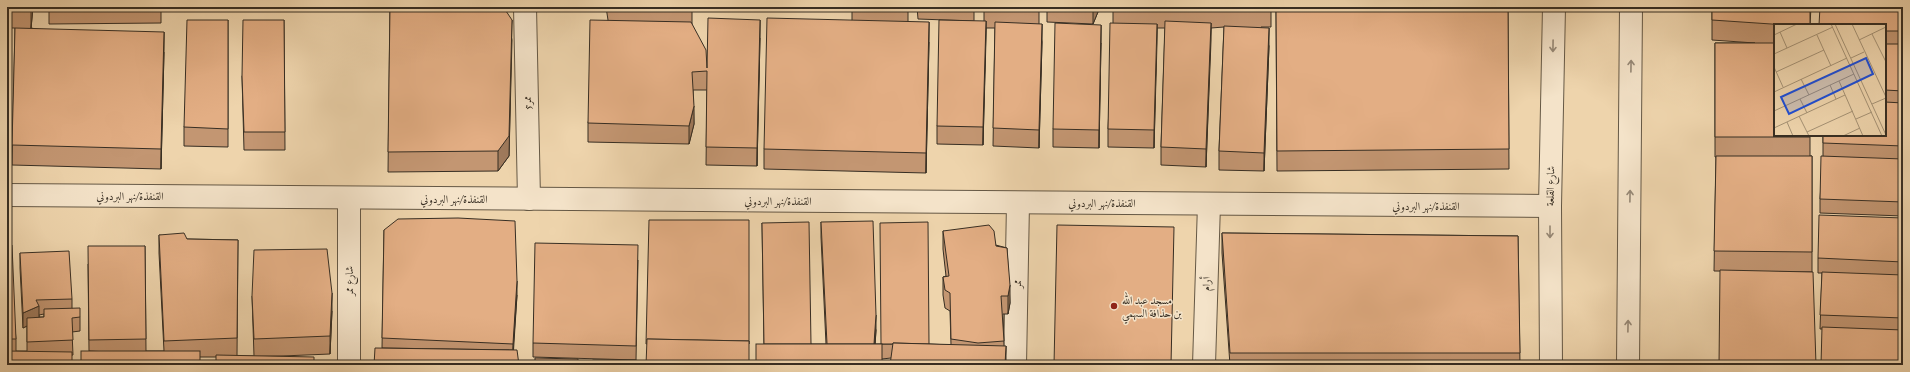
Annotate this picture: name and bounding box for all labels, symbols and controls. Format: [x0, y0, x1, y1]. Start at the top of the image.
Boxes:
inset map [1774, 24, 1886, 136]
one-way arrow [1549, 39, 1557, 52]
one-way arrow [1627, 60, 1635, 73]
street label: ممر5 [521, 96, 535, 110]
street label: شارع القلعة [1544, 166, 1560, 206]
street label: القنفذة/نهر البردوني [96, 190, 164, 205]
one-way arrow [1626, 190, 1634, 203]
street label: القنفذة/نهر البردوني [420, 193, 488, 208]
street label: القنفذة/نهر البردوني [744, 195, 812, 210]
street label: القنفذة/نهر البردوني [1068, 197, 1136, 212]
street label: القنفذة/نهر البردوني [1392, 200, 1460, 215]
one-way arrow [1546, 225, 1554, 238]
street label: شارع ممر [343, 266, 359, 297]
street label: أرام [1198, 276, 1216, 292]
street label: ممر [1011, 280, 1025, 289]
place label: مسجد عبد الله بن حذافة السهمي [1122, 291, 1182, 324]
marker: مسجد عبد الله بن حذافة السهمي [1109, 301, 1119, 311]
one-way arrow [1624, 320, 1632, 333]

